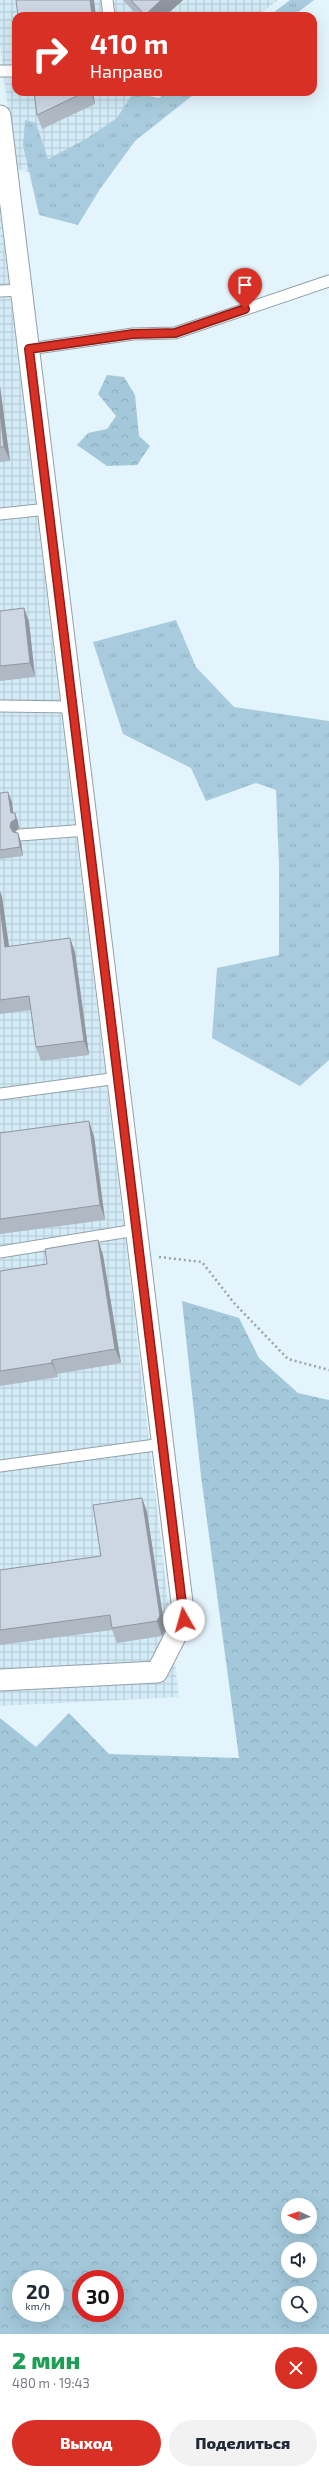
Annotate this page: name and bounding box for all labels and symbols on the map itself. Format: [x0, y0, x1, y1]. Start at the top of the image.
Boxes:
pin [228, 268, 262, 309]
position arrow [163, 1599, 205, 1641]
north arrow [281, 2198, 317, 2234]
speed limit sign: 30 [72, 2270, 124, 2322]

